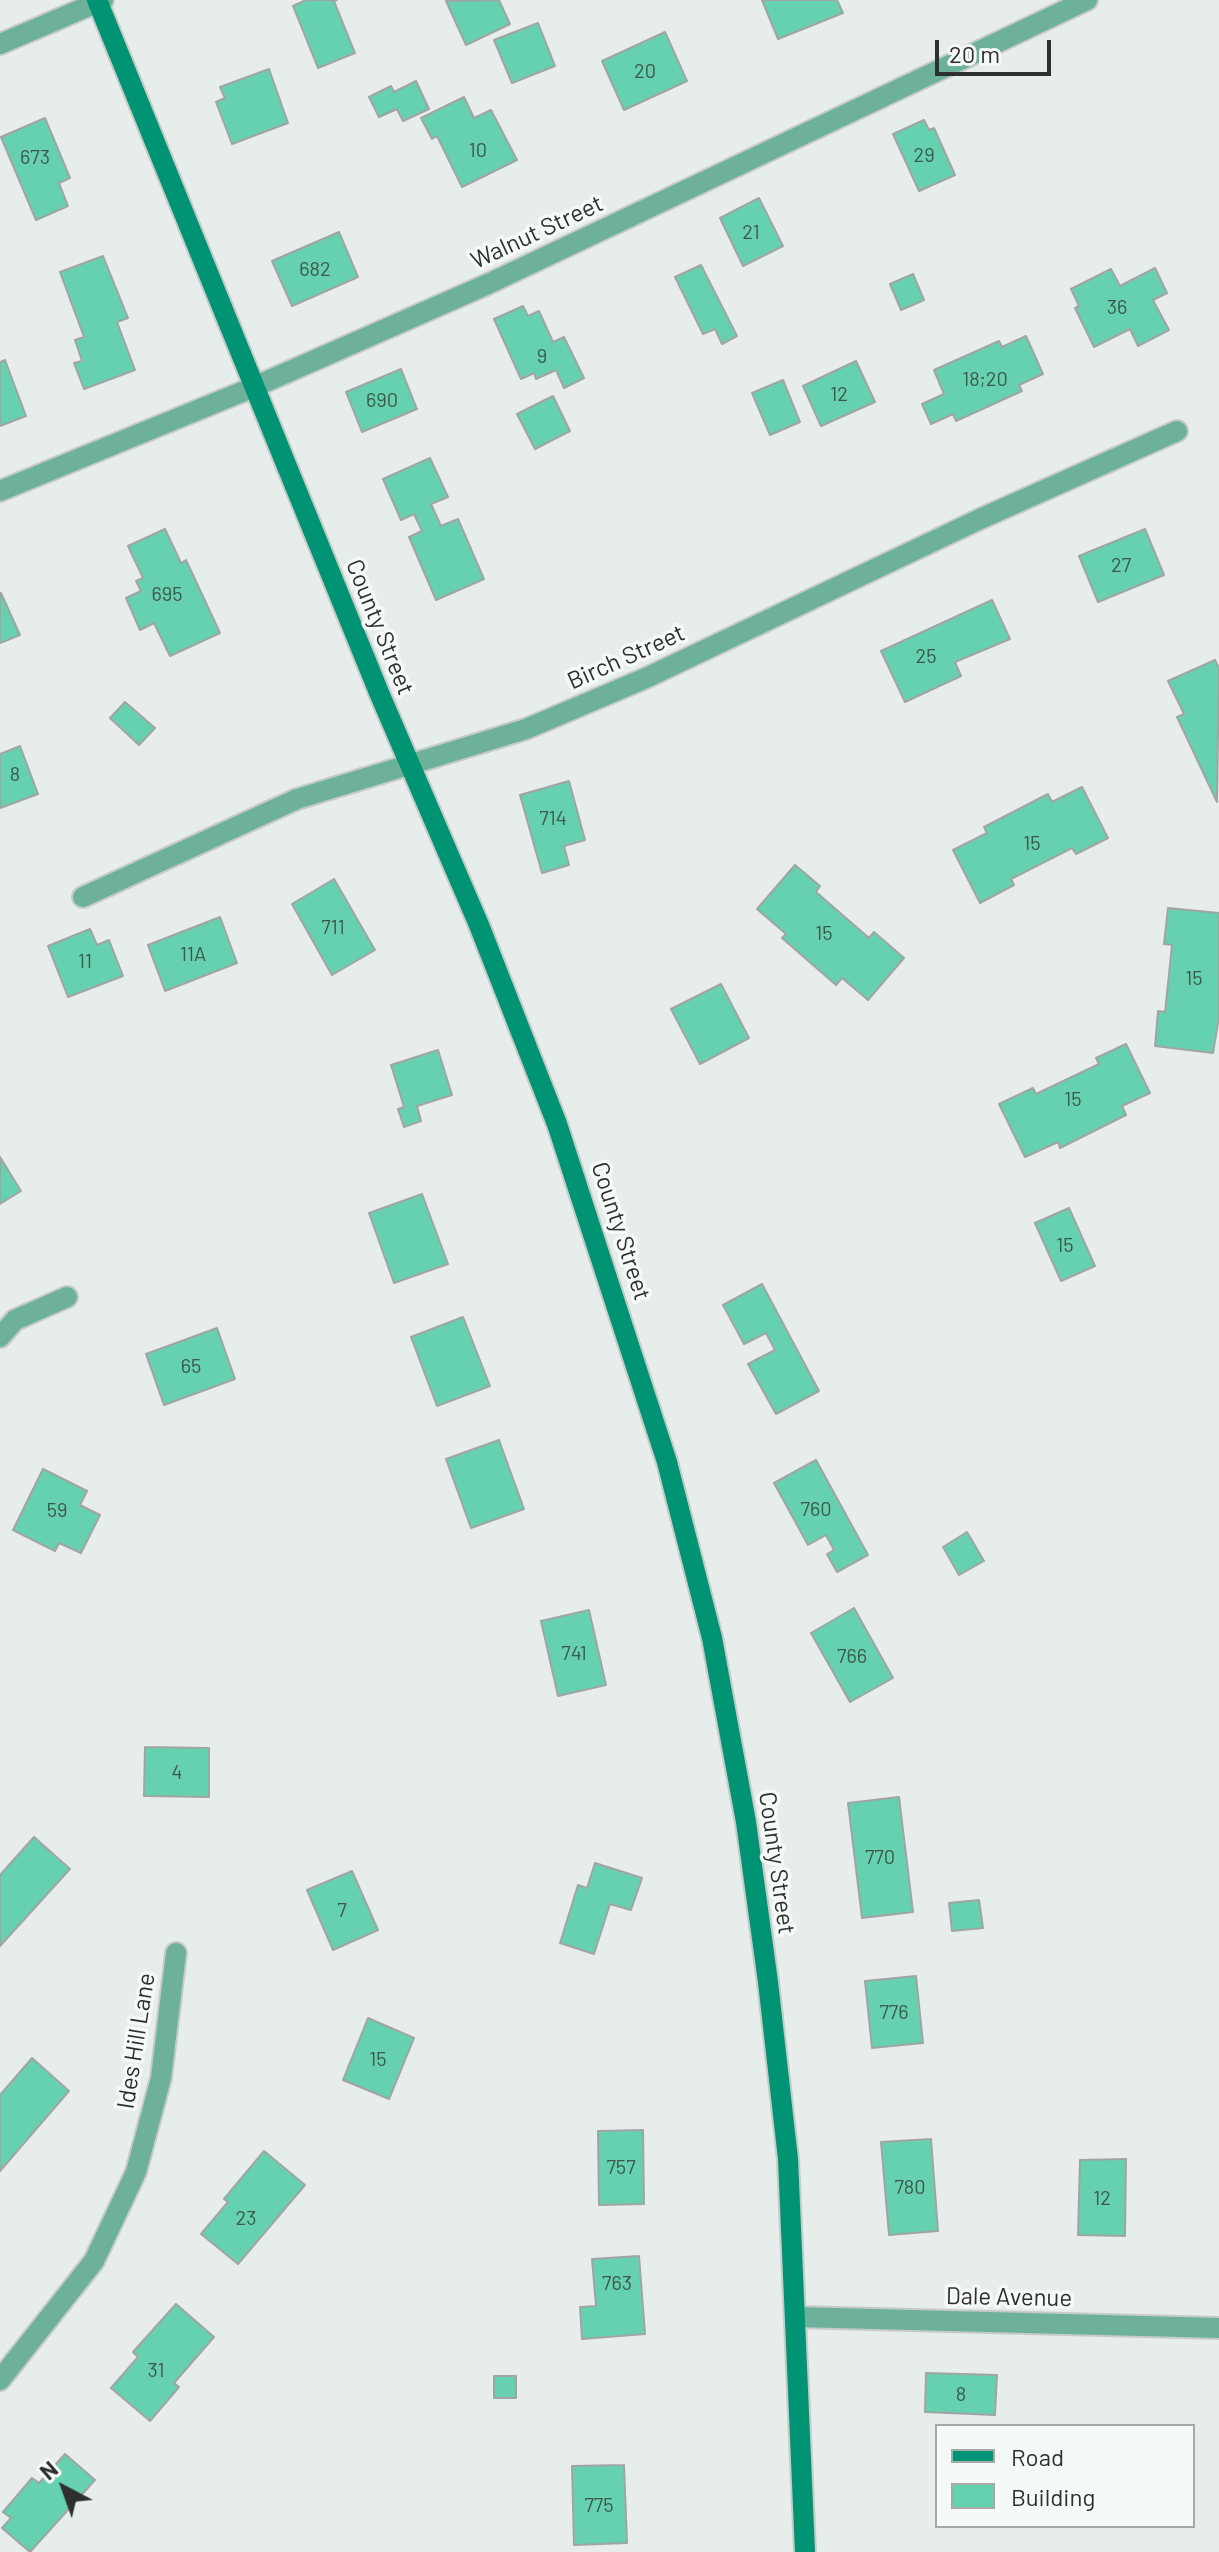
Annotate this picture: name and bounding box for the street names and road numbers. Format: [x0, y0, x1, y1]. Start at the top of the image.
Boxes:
street label: Walnut Street [466, 189, 608, 275]
street label: County Street [340, 555, 420, 699]
street label: Birch Street [563, 618, 689, 696]
street label: County Street [585, 1158, 657, 1304]
street label: County Street [753, 1790, 801, 1936]
street label: Ides Hill Lane [111, 1971, 161, 2111]
street label: Dale Avenue [946, 2281, 1072, 2313]

